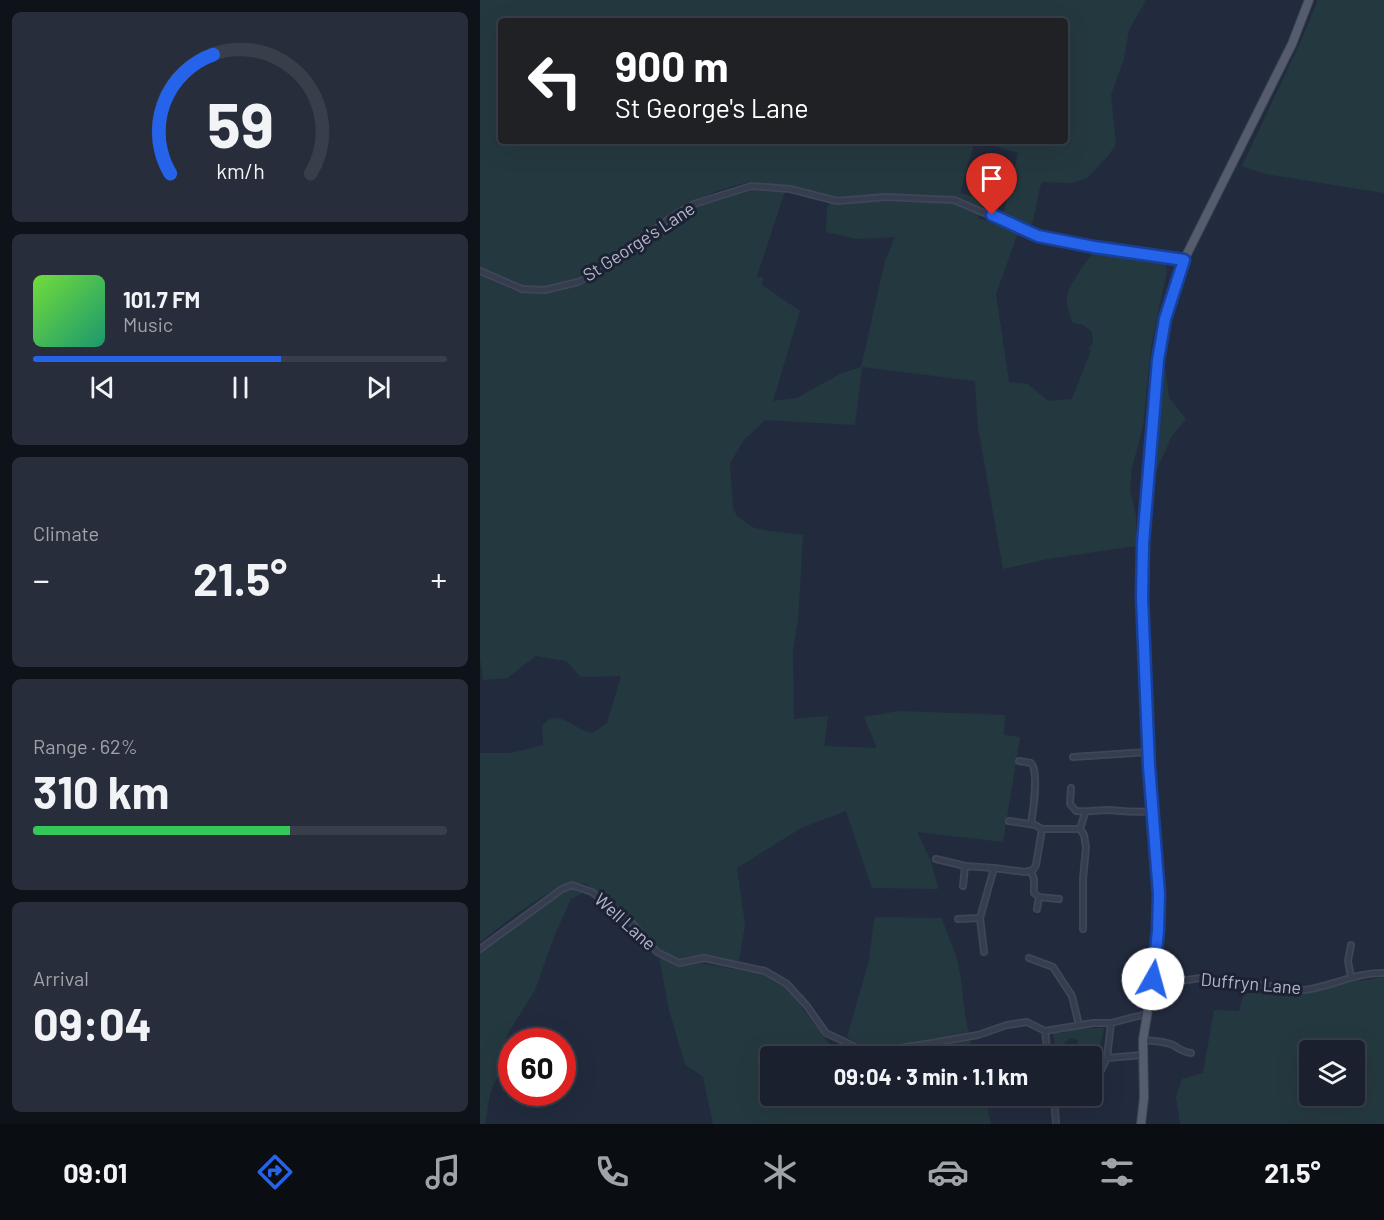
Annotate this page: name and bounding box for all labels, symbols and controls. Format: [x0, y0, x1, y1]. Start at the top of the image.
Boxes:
text: 900 m [615, 40, 729, 90]
icon: left [516, 42, 594, 120]
text: 59 [207, 86, 273, 160]
text: St George's Lane [615, 91, 809, 123]
pin [966, 153, 1017, 215]
text: km/h [216, 159, 264, 184]
icon: arrive [975, 162, 1008, 195]
street label: St George's Lane [578, 197, 699, 286]
text: 101.7 FM [123, 286, 200, 312]
text: Music [123, 312, 173, 336]
icon: previous [86, 371, 119, 404]
icon: pause [224, 371, 257, 404]
icon: next [362, 371, 395, 404]
text: Climate [33, 521, 99, 545]
text: 21.5° [193, 551, 287, 605]
text: − [33, 559, 50, 599]
text: + [431, 559, 447, 599]
text: Range · 62% [33, 734, 138, 758]
text: 310 km [33, 764, 169, 818]
street label: Well Lane [590, 888, 661, 955]
position arrow [1121, 947, 1185, 1011]
text: Arrival [33, 966, 89, 990]
street label: Duffryn Lane [1200, 968, 1302, 998]
text: 09:04 [33, 996, 152, 1050]
speed limit sign: 60 [498, 1028, 576, 1106]
map controls [1299, 1040, 1365, 1106]
button: layers [1299, 1040, 1365, 1106]
text: 09:04 · 3 min · 1.1 km [834, 1063, 1028, 1089]
icon: directions [254, 1151, 296, 1193]
icon: music [422, 1151, 464, 1193]
icon: phone [591, 1151, 633, 1193]
icon: climate [759, 1151, 801, 1193]
icon: car [927, 1151, 969, 1193]
icon: filters [1096, 1151, 1138, 1193]
text: 09:01 [63, 1156, 127, 1188]
text: 21.5° [1264, 1156, 1321, 1188]

